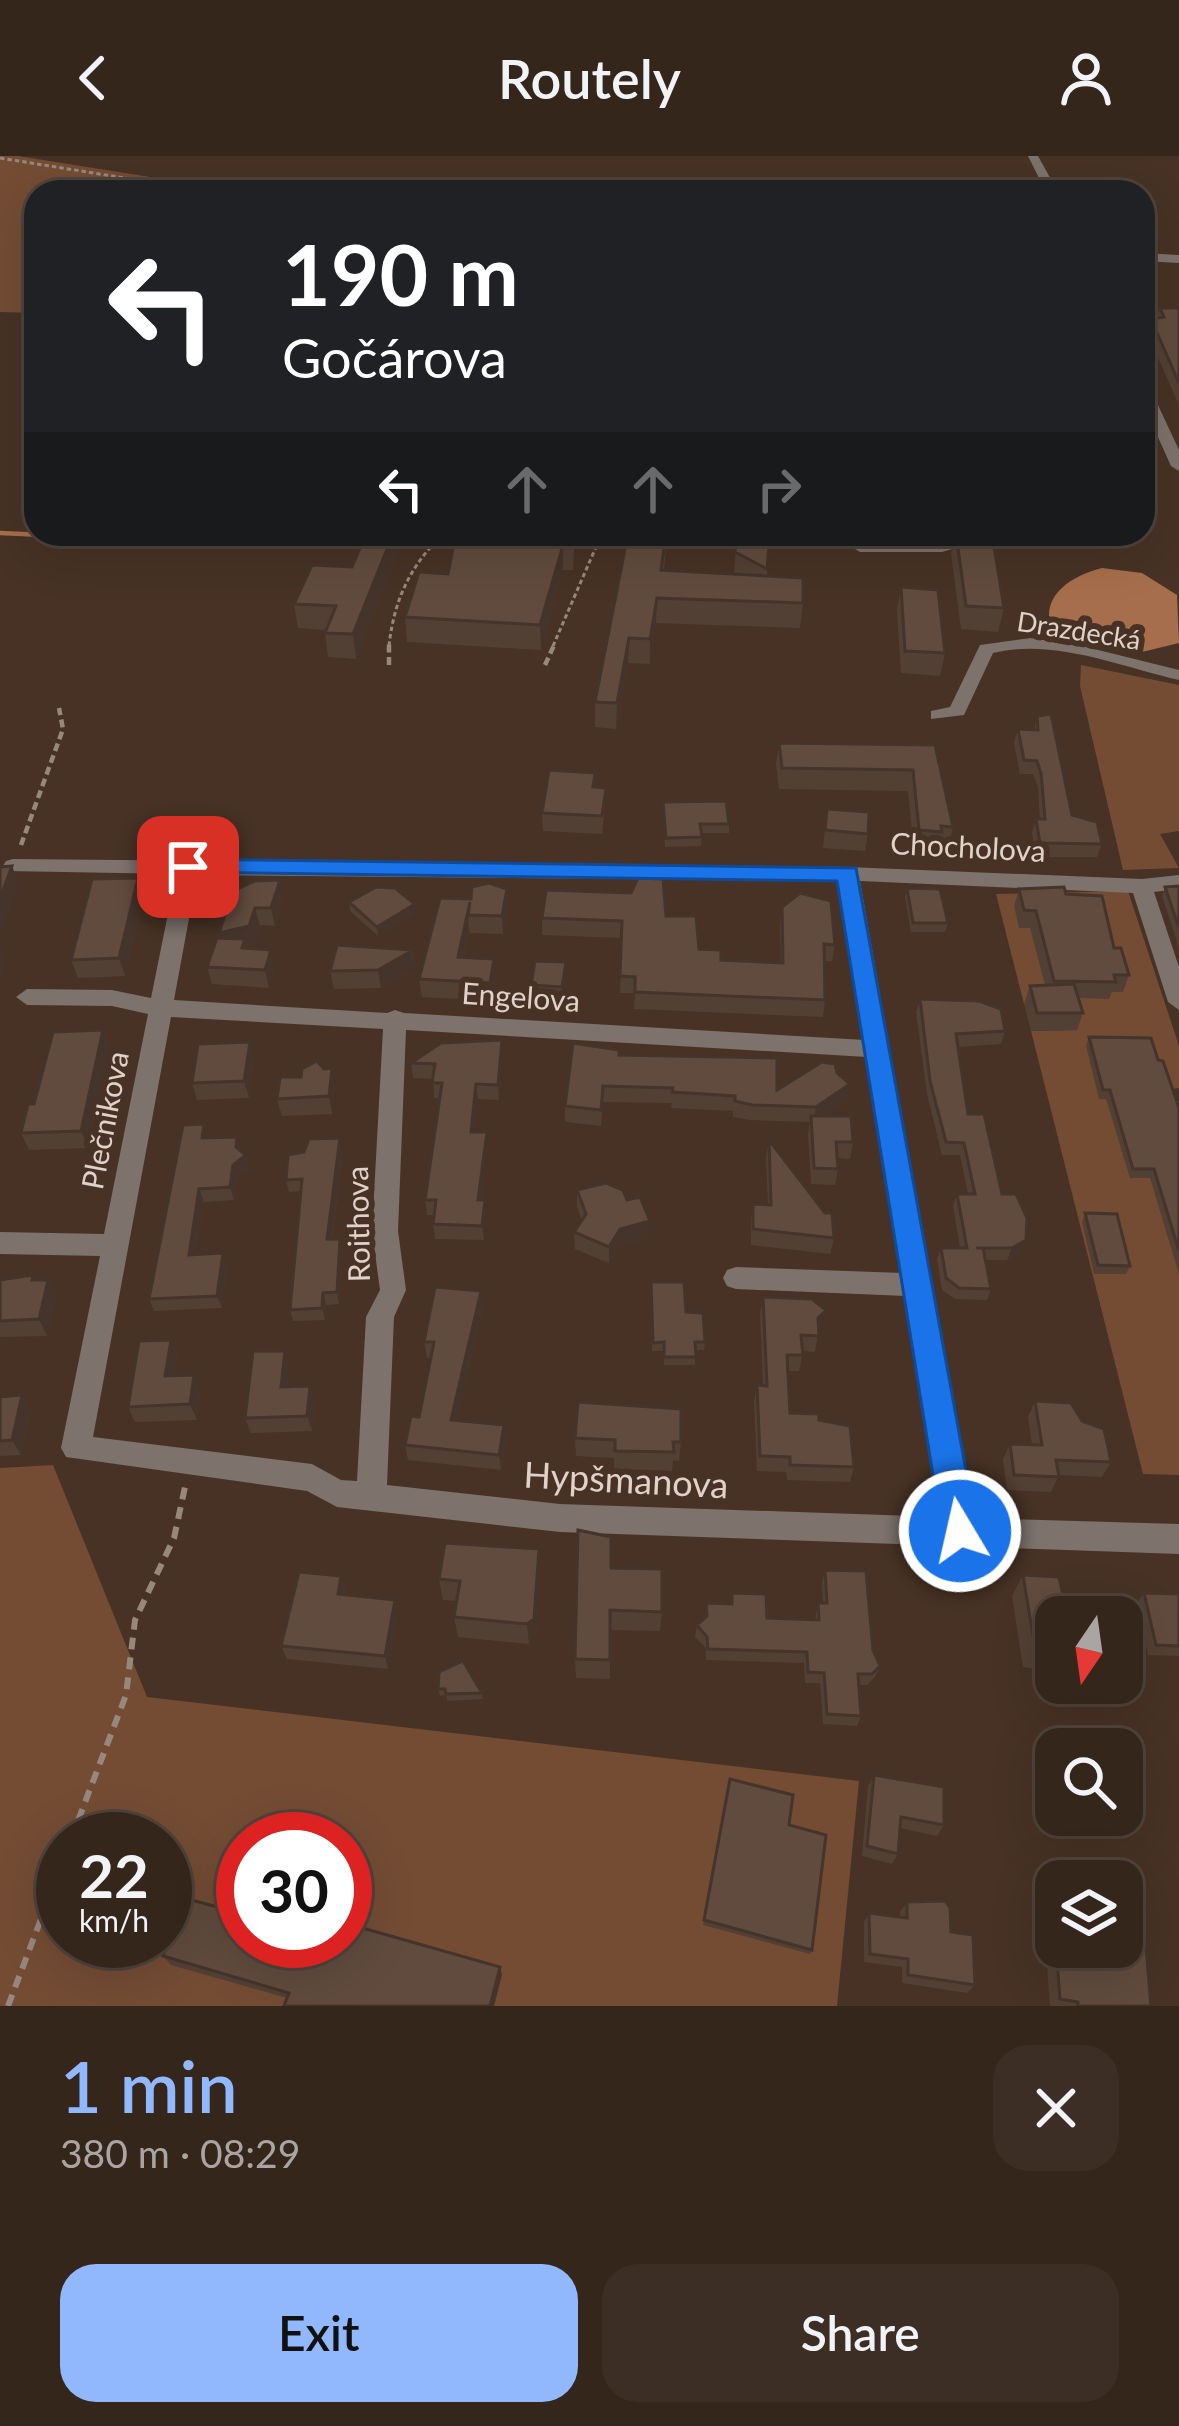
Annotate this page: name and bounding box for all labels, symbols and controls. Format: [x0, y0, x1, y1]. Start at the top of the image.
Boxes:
icon: back [60, 45, 126, 111]
icon: person [1053, 45, 1119, 111]
text: Routely [498, 46, 681, 111]
text: 190 m [282, 223, 519, 324]
icon: left [84, 228, 240, 384]
text: Gočárova [282, 325, 507, 390]
icon: left [368, 456, 434, 522]
icon: ahead [494, 456, 560, 522]
icon: ahead [620, 456, 686, 522]
icon: right [746, 456, 812, 522]
street label: Drazdecká [1015, 604, 1143, 656]
pin [137, 816, 239, 918]
street label: Chocholova [889, 824, 1047, 868]
icon: arrive [155, 834, 221, 900]
street label: Engelova [461, 974, 581, 1018]
street label: Plečnikova [73, 1048, 135, 1192]
street label: Roithova [338, 1166, 376, 1282]
street label: Hypšmanova [523, 1452, 729, 1506]
position arrow [897, 1468, 1023, 1594]
north arrow [1035, 1596, 1143, 1704]
map controls [1035, 1596, 1143, 1968]
button: search [1035, 1728, 1143, 1836]
speed limit sign: 30 [216, 1812, 372, 1968]
text: 22 [79, 1839, 149, 1911]
button: layers [1035, 1860, 1143, 1968]
text: km/h [79, 1902, 149, 1938]
text: 1 min [60, 2042, 238, 2128]
button: close [993, 2045, 1119, 2171]
text: 380 m · 08:29 [60, 2130, 300, 2176]
button: Exit [60, 2264, 578, 2402]
button: Share [602, 2264, 1119, 2402]

